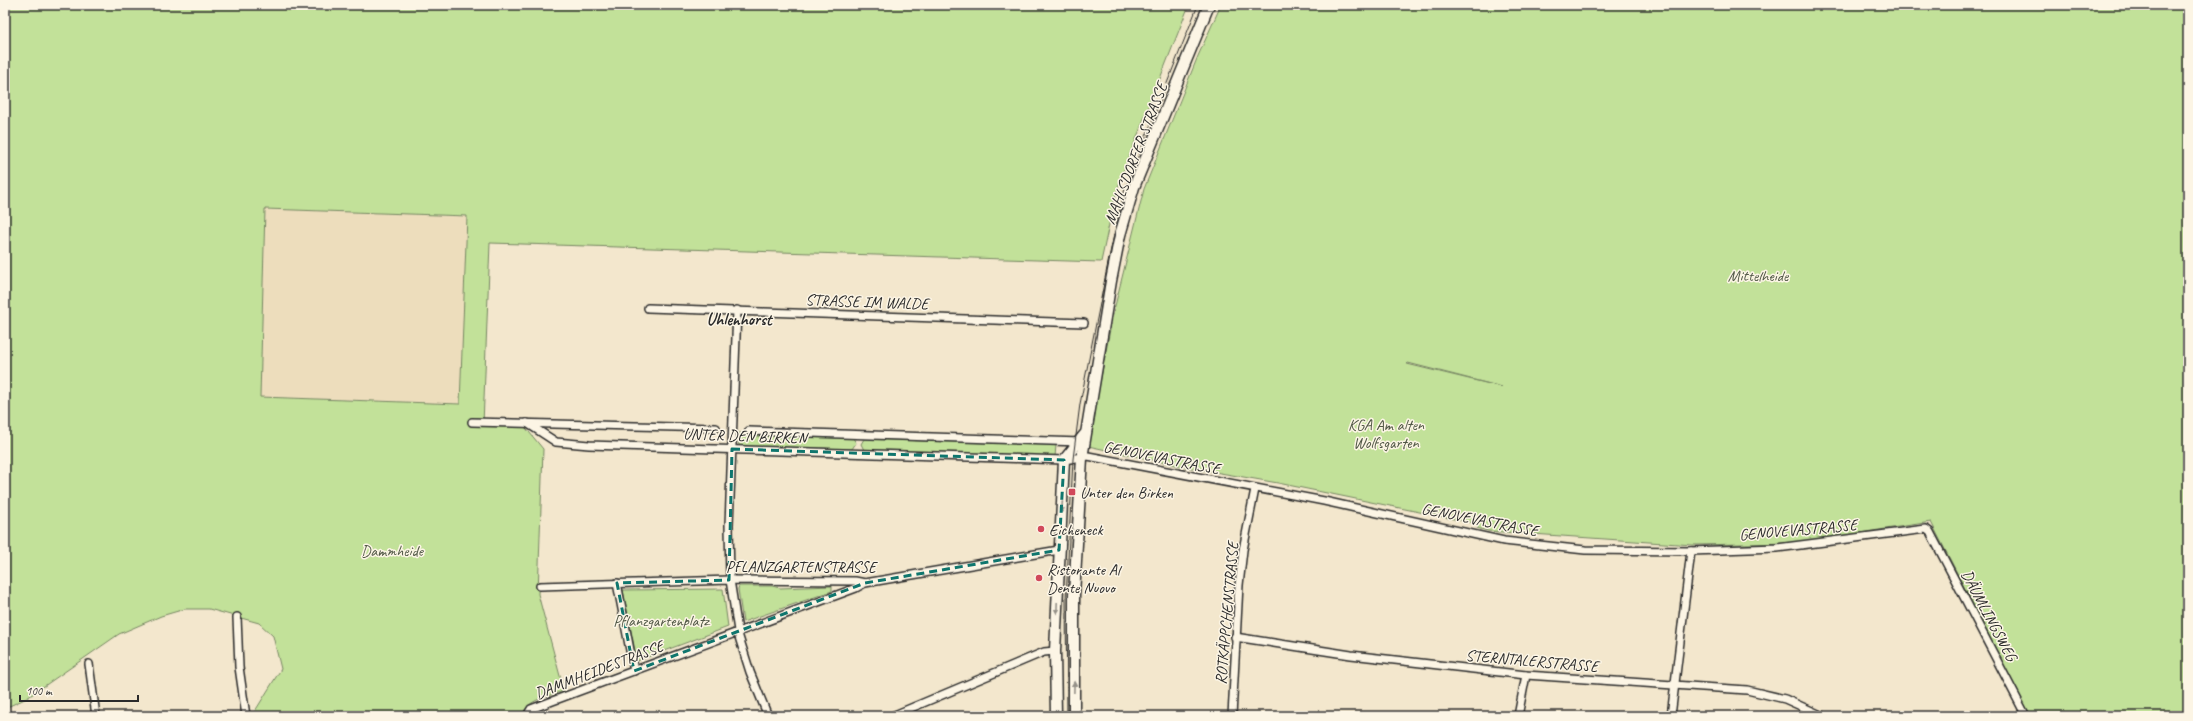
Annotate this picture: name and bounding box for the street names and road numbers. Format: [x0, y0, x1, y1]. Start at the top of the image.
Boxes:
street label: MAHLSDORFER STRASSE [1100, 78, 1173, 227]
street label: STRASSE IM WALDE [805, 290, 931, 314]
street label: UNTER DEN BIRKEN [683, 424, 810, 448]
street label: GENOVEVASTRASSE [1102, 437, 1224, 479]
street label: GENOVEVASTRASSE [1420, 499, 1542, 541]
street label: GENOVEVASTRASSE [1738, 515, 1860, 545]
street label: ROTKÄPPCHENSTRASSE [1211, 539, 1243, 685]
street label: PFLANZGARTENSTRASSE [726, 557, 878, 577]
street label: DÄUMLINGSWEG [1957, 567, 2022, 666]
street label: DAMMHEIDESTRASSE [532, 635, 669, 704]
street label: STERNTALERSTRASSE [1465, 645, 1601, 677]

